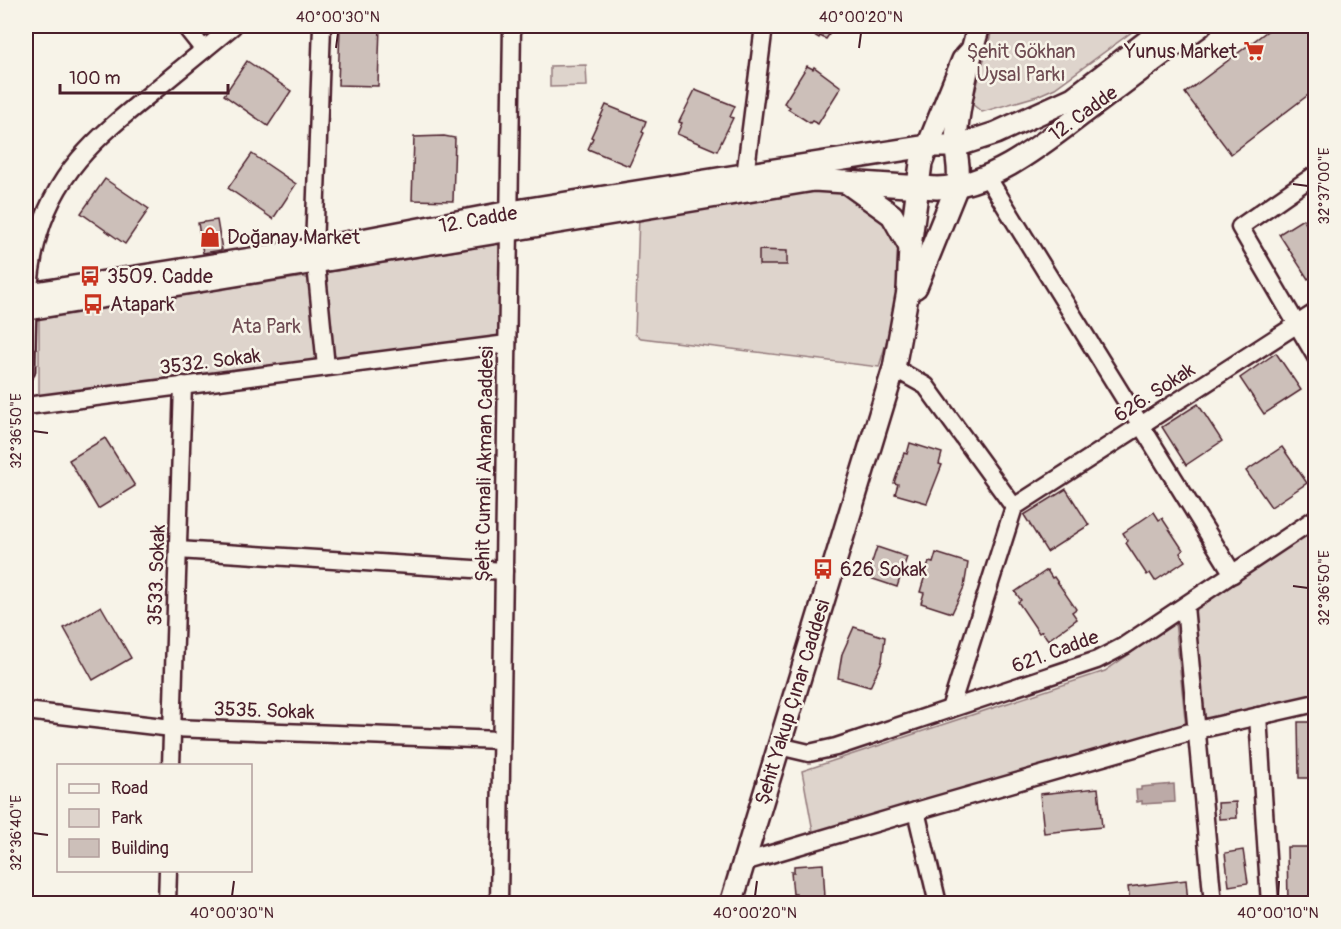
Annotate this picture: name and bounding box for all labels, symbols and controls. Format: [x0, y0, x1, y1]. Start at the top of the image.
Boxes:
text: 40°00'30"N [296, 8, 380, 27]
text: 40°00'20"N [819, 8, 903, 27]
park label: Şehit Gökhan Uysal Parkı [966, 39, 1076, 87]
place label: Yunus Market [1123, 39, 1238, 64]
supermarket icon: Yunus Market [1242, 39, 1266, 63]
scale bar [60, 57, 228, 95]
text: 100 m [69, 67, 121, 90]
street label: 12. Cadde [1044, 80, 1123, 147]
text: 32°37'00"E [1315, 147, 1334, 224]
street label: 12. Cadde [437, 200, 519, 239]
shop icon: Doğanay Market [198, 225, 222, 249]
place label: Doğanay Market [227, 225, 361, 250]
bus stop icon: 3509. Cadde [78, 264, 102, 288]
place label: 3509. Cadde [107, 264, 213, 289]
bus stop icon: Atapark [81, 292, 105, 316]
place label: Atapark [110, 292, 175, 317]
park label: Ata Park [231, 314, 302, 339]
street label: 3532. Sokak [158, 343, 263, 380]
street label: Şehit Cumali Akman Caddesi [470, 346, 499, 582]
street label: 626. Sokak [1109, 357, 1200, 428]
text: 32°36'50"E [7, 393, 26, 469]
street label: 3533. Sokak [142, 523, 171, 626]
text: 32°36'50"E [1315, 550, 1334, 626]
bus stop icon: 626 Sokak [811, 557, 835, 581]
place label: 626 Sokak [840, 557, 928, 582]
street label: Şehit Yakup Çınar Caddesi [749, 596, 836, 808]
street label: 621. Cadde [1008, 624, 1102, 679]
street label: 3535. Sokak [213, 696, 316, 725]
legend [57, 764, 252, 872]
text: Road [111, 777, 148, 800]
text: 32°36'40"E [7, 795, 26, 871]
text: Park [111, 807, 143, 830]
text: Building [111, 837, 169, 860]
text: 40°00'30"N [190, 904, 274, 923]
text: 40°00'20"N [713, 904, 797, 923]
text: 40°00'10"N [1237, 904, 1319, 923]

